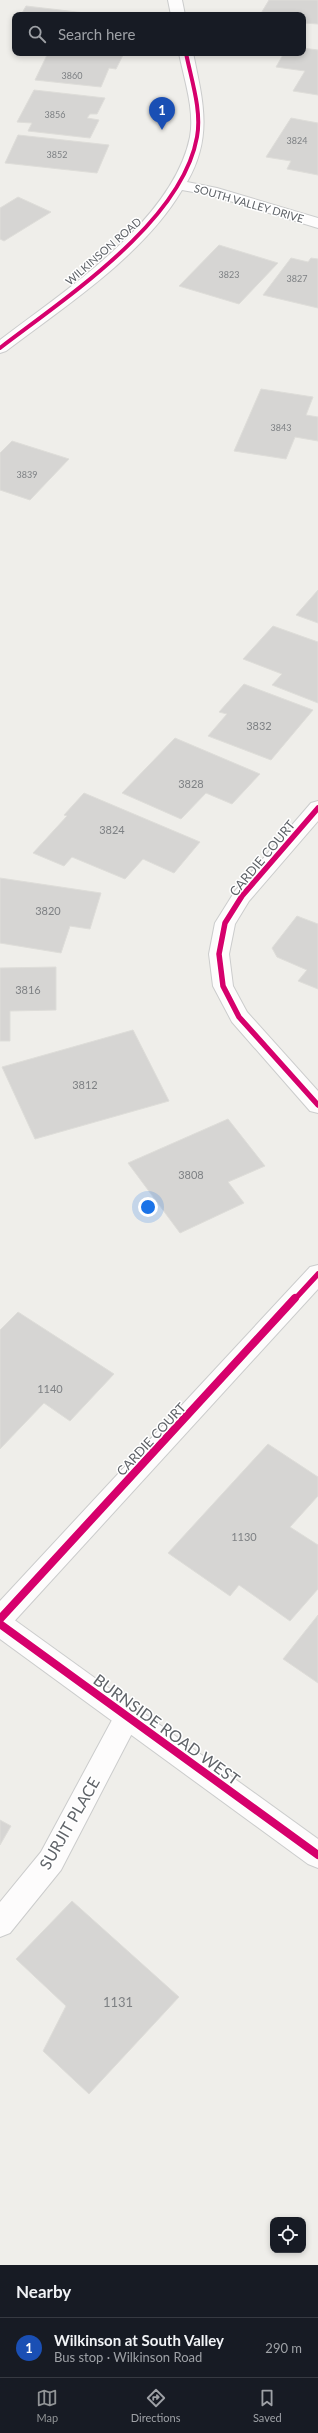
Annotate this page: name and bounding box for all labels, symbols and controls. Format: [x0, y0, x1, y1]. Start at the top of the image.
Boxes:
search box [12, 12, 306, 56]
icon: search [26, 23, 48, 45]
text: Search here [58, 25, 135, 43]
house number: 3860 [62, 70, 82, 81]
pin: 1 [149, 97, 175, 130]
house number: 3856 [45, 109, 65, 120]
house number: 3824 [287, 135, 307, 146]
house number: 3852 [47, 149, 67, 160]
street label: SOUTH VALLEY DRIVE [193, 181, 305, 225]
street label: WILKINSON ROAD [62, 215, 144, 287]
house number: 3823 [219, 269, 239, 280]
house number: 3827 [287, 273, 307, 284]
house number: 3843 [271, 422, 291, 433]
house number: 3839 [17, 469, 37, 480]
house number: 3832 [246, 719, 272, 732]
house number: 3828 [178, 777, 204, 790]
street label: CARDIE COURT [226, 817, 299, 899]
house number: 3824 [99, 823, 125, 836]
house number: 3820 [35, 904, 61, 917]
house number: 3816 [15, 983, 41, 996]
house number: 3812 [72, 1078, 98, 1091]
house number: 3808 [178, 1168, 204, 1181]
your location [138, 1197, 158, 1217]
house number: 1140 [37, 1382, 63, 1395]
street label: CARDIE COURT [113, 1399, 189, 1479]
house number: 1130 [231, 1530, 257, 1543]
street label: BURNSIDE ROAD WEST [90, 1670, 244, 1789]
street label: SURJIT PLACE [35, 1774, 103, 1872]
house number: 1131 [103, 1994, 133, 2010]
map controls [270, 2217, 306, 2253]
button: locate [270, 2217, 306, 2253]
text: Nearby [16, 2281, 71, 2302]
text: Wilkinson at South Valley [54, 2331, 224, 2349]
text: 1 [25, 2340, 33, 2356]
text: 290 m [265, 2340, 302, 2356]
text: Bus stop · Wilkinson Road [54, 2349, 202, 2365]
tab: Map [36, 2387, 58, 2424]
tab: Directions [131, 2387, 180, 2424]
tab: Saved [253, 2387, 282, 2424]

